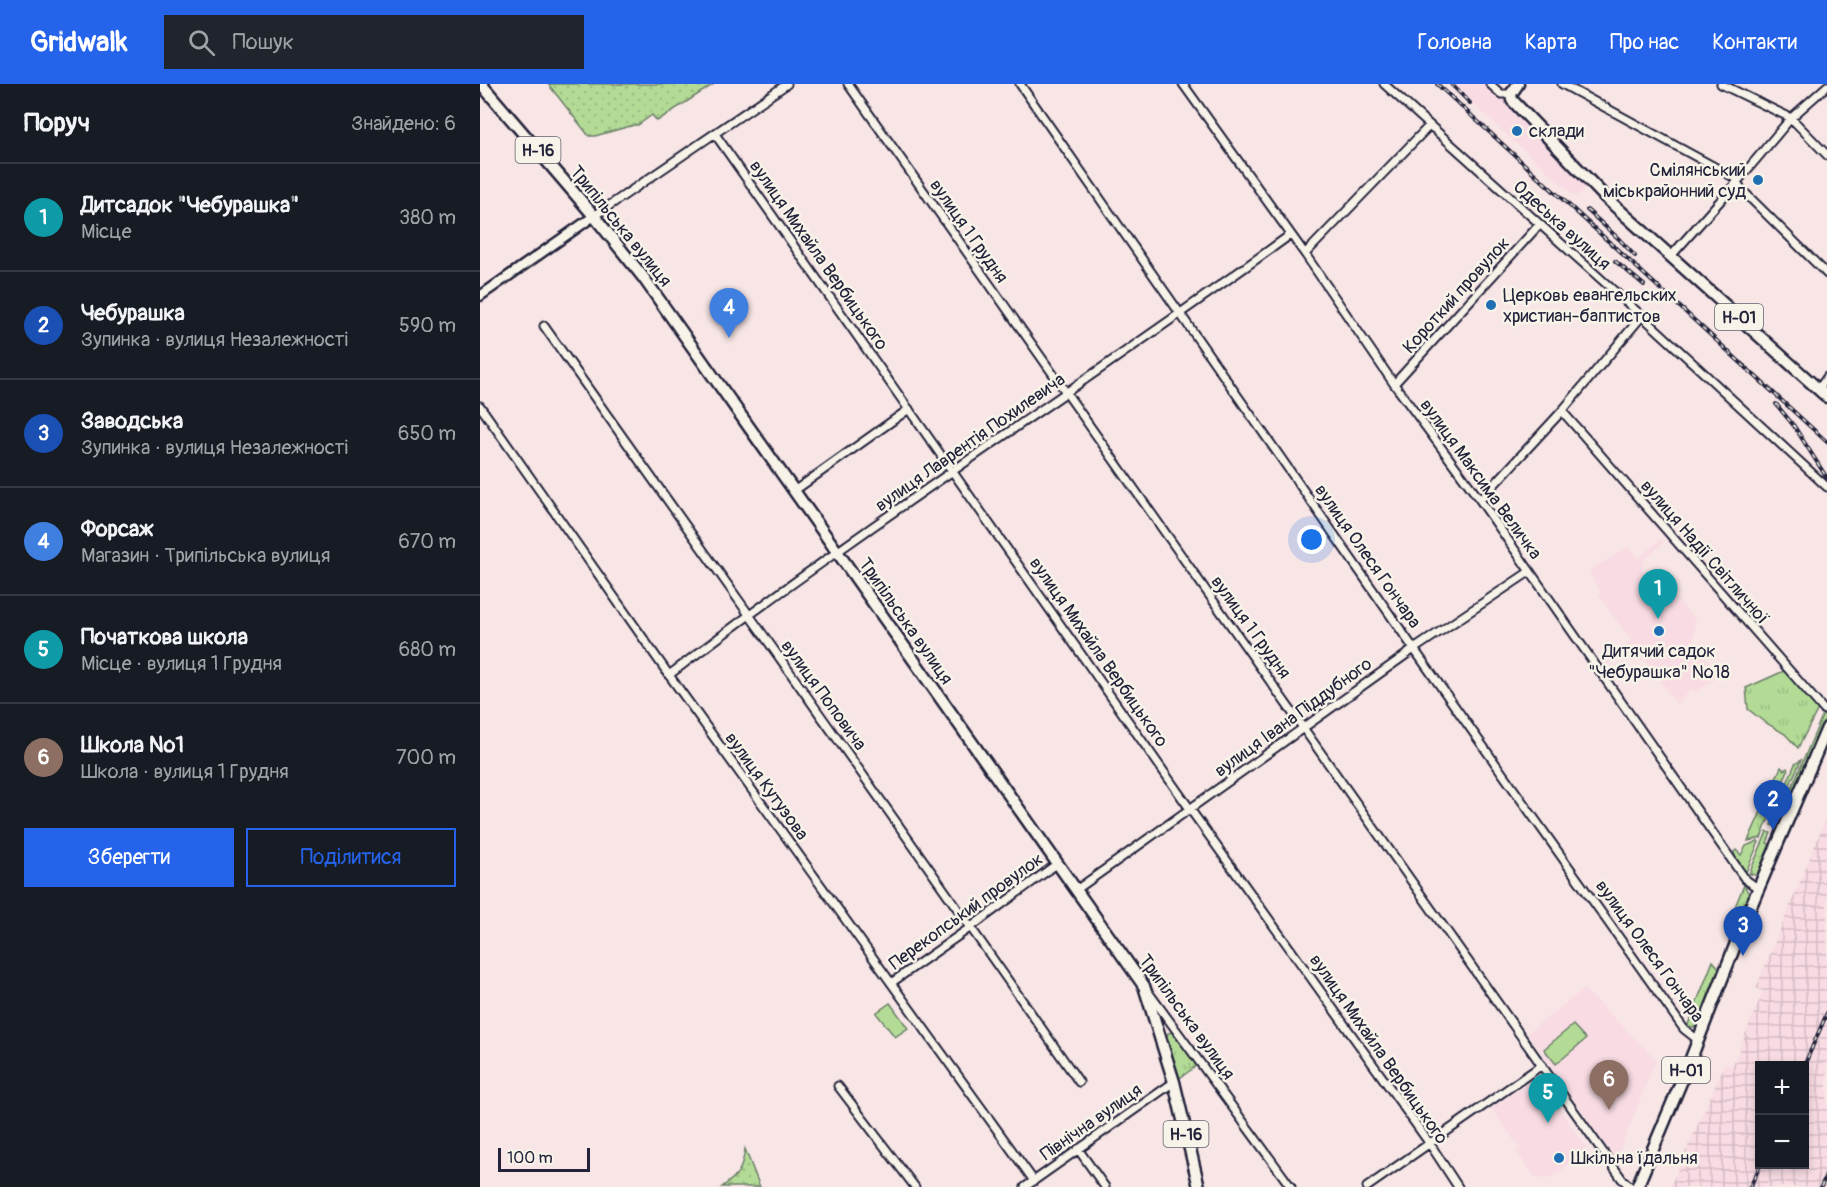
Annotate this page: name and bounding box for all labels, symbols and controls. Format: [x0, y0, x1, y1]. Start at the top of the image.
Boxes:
search box [164, 15, 584, 69]
text: Gridwalk [30, 25, 128, 60]
icon: search [185, 26, 218, 59]
text: Пошук [233, 28, 294, 56]
text: Головна [1418, 29, 1492, 56]
text: Карта [1525, 29, 1577, 56]
text: Про нас [1610, 29, 1679, 56]
text: Контакти [1712, 29, 1797, 56]
text: Поруч [24, 107, 90, 139]
text: Знайдено: 6 [351, 111, 456, 136]
place label: склади [1529, 120, 1584, 143]
marker: склади [1510, 124, 1524, 138]
road number: Н-16 [516, 137, 560, 163]
street label: вулиця Михайла Вербицького [744, 156, 893, 355]
place label: Смілянський міськрайонний суд [1603, 159, 1746, 203]
street label: Трипільська вулиця [565, 161, 677, 292]
marker: Смілянський міськрайонний суд [1751, 173, 1765, 187]
street label: вулиця 1 Грудня [924, 175, 1013, 288]
street label: Одеська вулиця [1508, 175, 1615, 275]
text: Дитсадок "Чебурашка" [81, 191, 299, 219]
text: 1 [40, 205, 47, 230]
text: 380 m [399, 205, 456, 230]
text: Місце [81, 219, 132, 244]
street label: Короткий провулок [1398, 232, 1515, 359]
place label: Церковь евангельских христиан-баптистов [1503, 284, 1676, 328]
pin: 4 [710, 288, 748, 338]
marker: Церковь евангельских христиан-баптистов [1484, 298, 1498, 312]
text: Чебурашка [81, 299, 185, 327]
road number: Н-01 [1715, 304, 1763, 330]
text: 2 [38, 313, 49, 338]
text: 590 m [399, 313, 456, 338]
text: Зупинка · вулиця Незалежності [81, 327, 348, 352]
street label: вулиця Лаврентія Похилевича [871, 368, 1070, 517]
street label: вулиця Максима Величка [1415, 395, 1547, 564]
text: Заводська [81, 407, 183, 435]
text: 3 [38, 421, 49, 446]
text: 650 m [398, 421, 456, 446]
text: Зупинка · вулиця Незалежності [81, 435, 348, 460]
street label: вулиця Надії Світличної [1635, 475, 1774, 630]
street label: вулиця Олеся Гончара [1309, 480, 1426, 633]
text: Форсаж [81, 515, 153, 543]
your location [1297, 525, 1326, 554]
text: 4 [38, 529, 49, 554]
text: 670 m [398, 529, 456, 554]
text: Магазин · Трипільська вулиця [81, 543, 330, 568]
street label: вулиця Михайла Вербицького [1024, 553, 1173, 752]
street label: Трипільська вулиця [853, 554, 958, 689]
pin: 1 [1638, 570, 1678, 619]
street label: вулиця 1 Грудня [1206, 571, 1296, 683]
text: Початкова школа [81, 623, 248, 651]
marker: Дитячий садок "Чебурашка" №18 [1652, 624, 1666, 638]
street label: вулиця Поповича [776, 635, 871, 755]
text: 5 [38, 637, 49, 662]
text: 680 m [399, 637, 456, 662]
place label: Дитячий садок "Чебурашка" №18 [1588, 640, 1730, 684]
text: Місце · вулиця 1 Грудня [81, 651, 282, 676]
street label: вулиця Івана Піддубного [1210, 652, 1377, 782]
street label: вулиця Кутузова [720, 728, 814, 845]
text: Школа №1 [81, 731, 184, 759]
text: 6 [38, 745, 49, 770]
text: 700 m [396, 745, 456, 770]
text: Школа · вулиця 1 Грудня [81, 759, 289, 784]
pin: 2 [1754, 780, 1792, 830]
button: Зберегти [24, 828, 234, 887]
button: Поділитися [246, 828, 456, 887]
street label: Перекопський провулок [885, 848, 1048, 975]
street label: вулиця Олеся Гончара [1590, 876, 1709, 1027]
pin: 3 [1724, 906, 1762, 956]
street label: Трипільська вулиця [1133, 950, 1240, 1084]
street label: вулиця Михайла Вербицького [1304, 950, 1453, 1149]
road number: Н-01 [1662, 1057, 1710, 1083]
pin: 6 [1590, 1060, 1628, 1110]
map controls [1755, 1061, 1809, 1169]
button: + [1755, 1061, 1809, 1115]
pin: 5 [1528, 1074, 1568, 1123]
street label: Північна вулиця [1036, 1079, 1147, 1166]
button: − [1755, 1115, 1809, 1169]
road number: Н-16 [1164, 1121, 1208, 1147]
scale bar [498, 1145, 590, 1172]
place label: Шкільна їдальня [1571, 1147, 1698, 1170]
text: 100 m [507, 1148, 553, 1168]
marker: Шкільна їдальня [1552, 1151, 1566, 1165]

